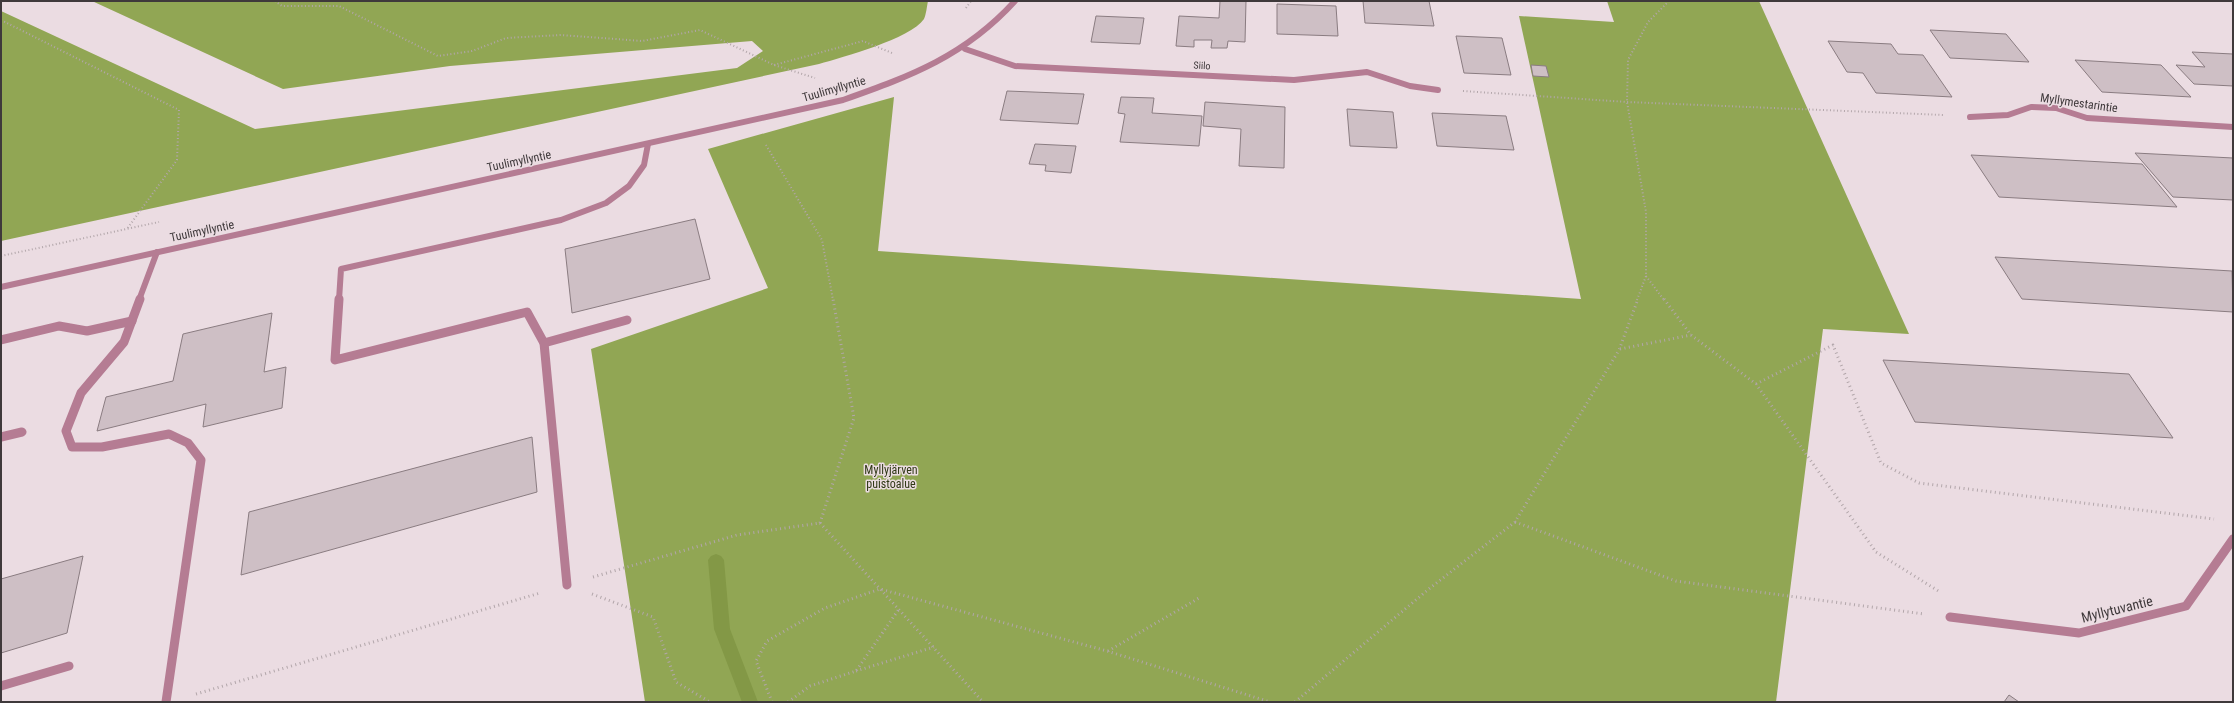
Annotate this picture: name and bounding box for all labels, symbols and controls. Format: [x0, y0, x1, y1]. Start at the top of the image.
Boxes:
street label: Siilo [1193, 60, 1211, 71]
street label: Tuulimyllyntie [801, 73, 868, 105]
street label: Myllymestarintie [2039, 91, 2119, 115]
street label: Tuulimyllyntie [486, 147, 553, 175]
street label: Tuulimyllyntie [169, 217, 236, 245]
park label: Myllyjärven puistoalue [864, 463, 918, 491]
street label: Myllytuvantie [2080, 592, 2155, 626]

